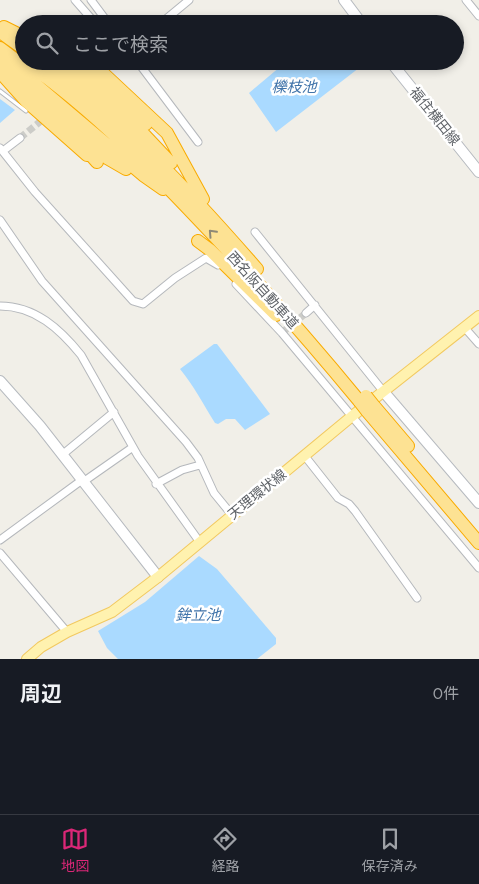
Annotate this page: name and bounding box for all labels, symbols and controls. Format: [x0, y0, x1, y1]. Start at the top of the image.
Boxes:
search box [15, 15, 464, 70]
icon: search [33, 29, 61, 57]
text: ここで検索 [73, 33, 168, 56]
water label: 櫟枝池 [271, 78, 318, 96]
street label: 福住横田線 [406, 84, 463, 149]
one-way arrow [209, 230, 218, 239]
street label: 西名阪自動車道 [224, 248, 302, 332]
street label: 天理環状線 [225, 466, 290, 523]
water label: 鉾立池 [175, 606, 222, 624]
text: 周辺 [20, 681, 62, 706]
text: 0件 [433, 684, 459, 703]
tab: 地図 [61, 825, 89, 875]
tab: 経路 [211, 825, 239, 875]
tab: 保存済み [362, 825, 418, 875]

